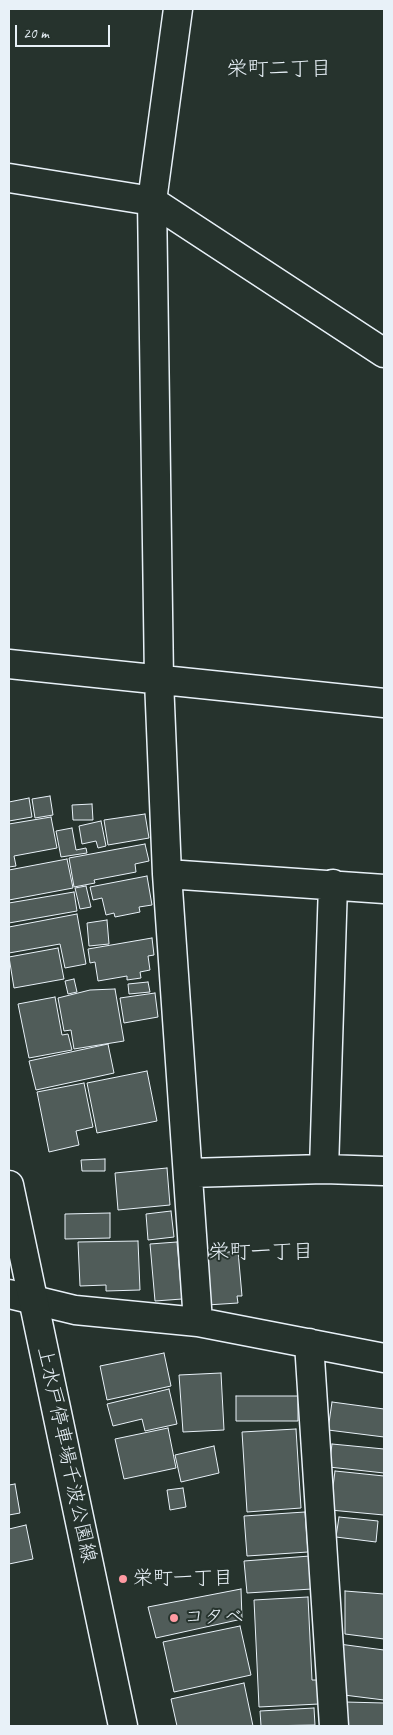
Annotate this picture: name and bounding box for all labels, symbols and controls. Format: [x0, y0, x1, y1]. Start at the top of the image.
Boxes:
scale bar [18, 15, 112, 47]
text: 20 m [23, 24, 49, 43]
district label: 栄町二丁目 [227, 56, 331, 82]
district label: 栄町一丁目 [209, 1239, 313, 1265]
street label: 上水戸停車場千波公園線 [31, 1345, 101, 1565]
place label: 栄町一丁目 [133, 1567, 233, 1591]
marker: 栄町一丁目 [117, 1573, 129, 1585]
place label: コタベ [184, 1606, 244, 1630]
marker: コタベ [168, 1612, 180, 1624]

